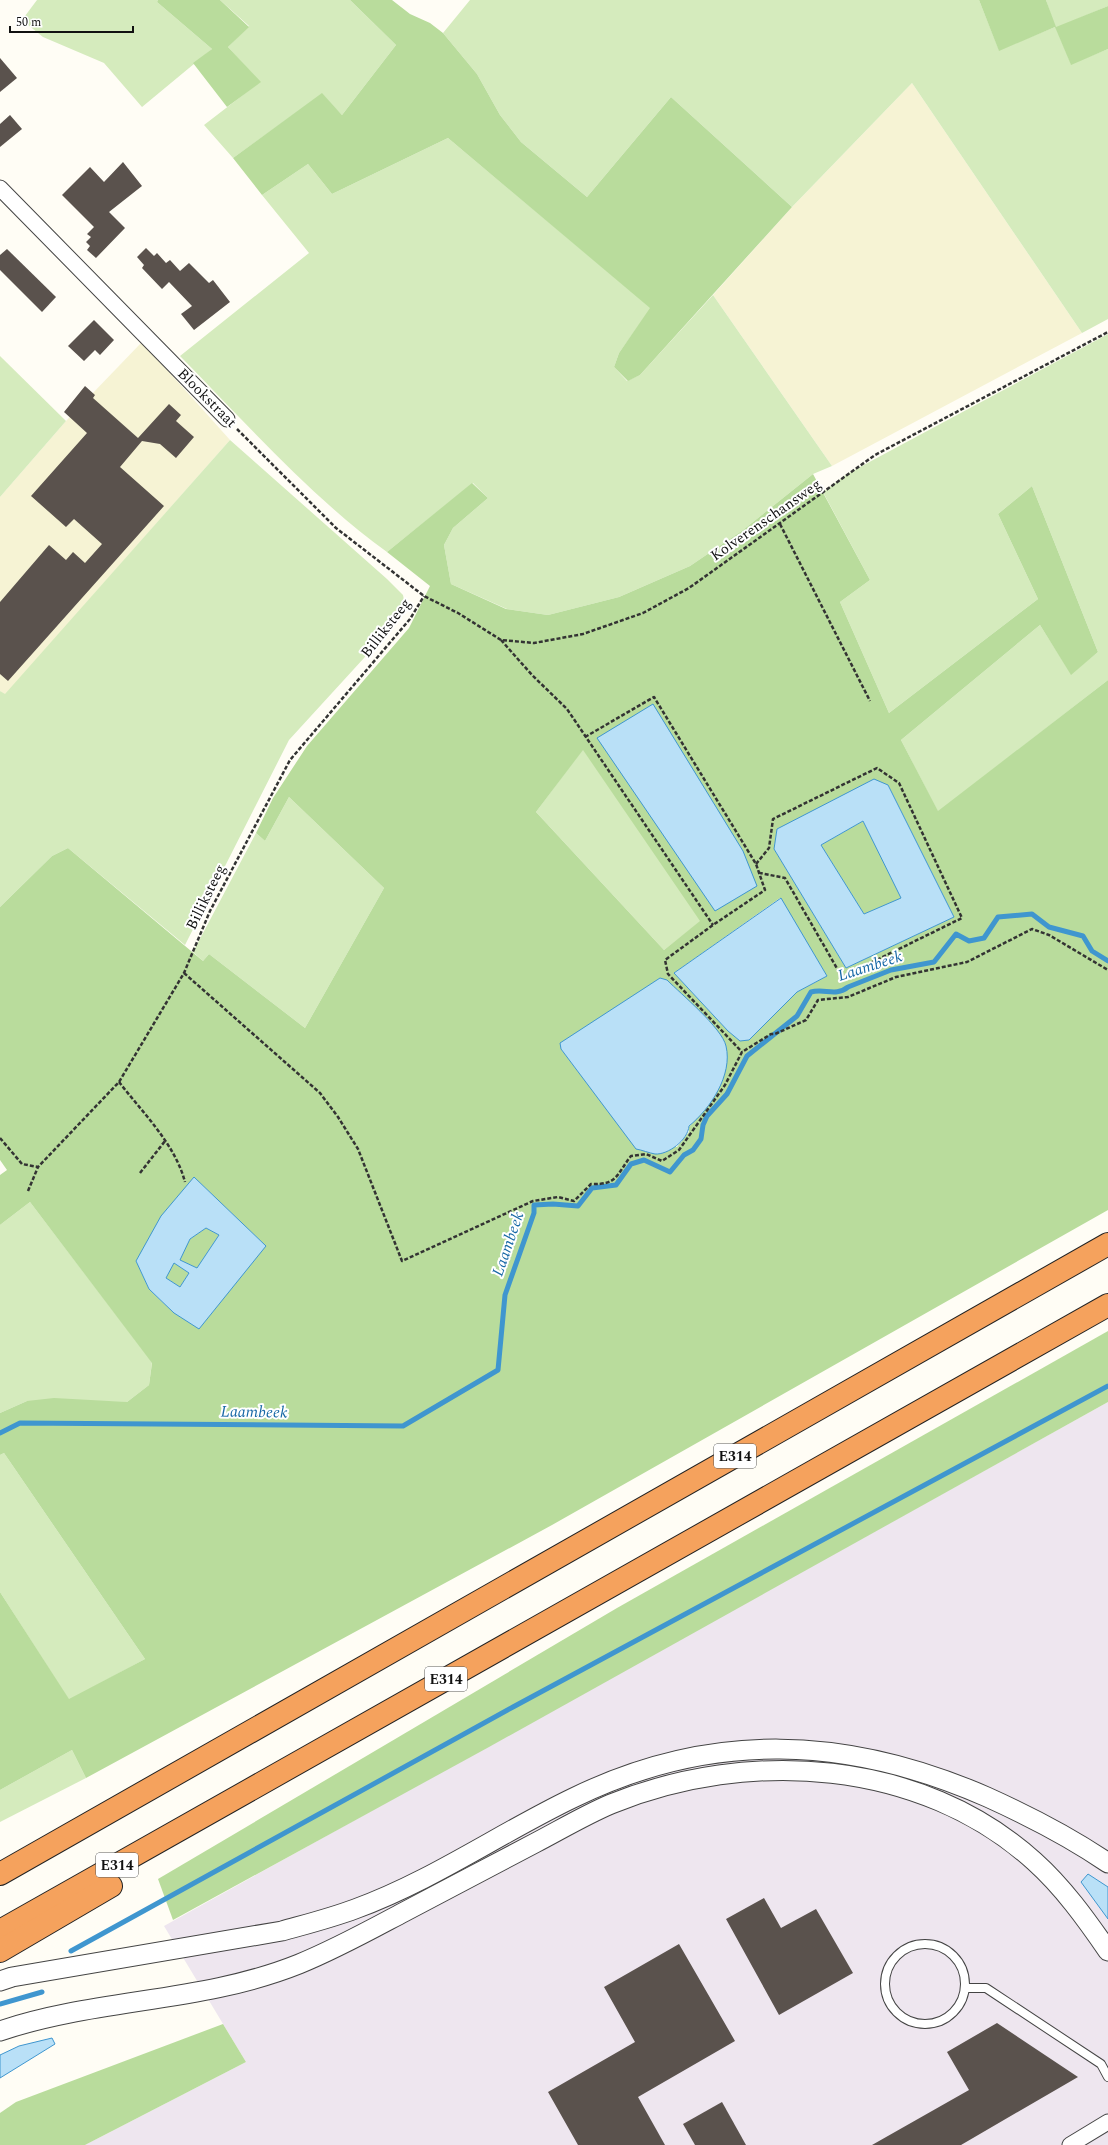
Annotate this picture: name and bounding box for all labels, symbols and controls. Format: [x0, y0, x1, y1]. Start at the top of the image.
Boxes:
scale bar [10, 8, 133, 34]
text: 50 m [16, 13, 41, 32]
street label: Blookstraat [172, 363, 242, 433]
street label: Kolverenschansweg [706, 473, 826, 567]
street label: Billiksteeg [355, 593, 417, 663]
street label: Billiksteeg [180, 860, 232, 934]
water label: Laambeek [834, 944, 906, 988]
water label: Laambeek [486, 1208, 530, 1280]
water label: Laambeek [220, 1399, 288, 1425]
road number: E314 [714, 1444, 756, 1468]
road number: E314 [425, 1667, 467, 1691]
road number: E314 [96, 1853, 138, 1877]

